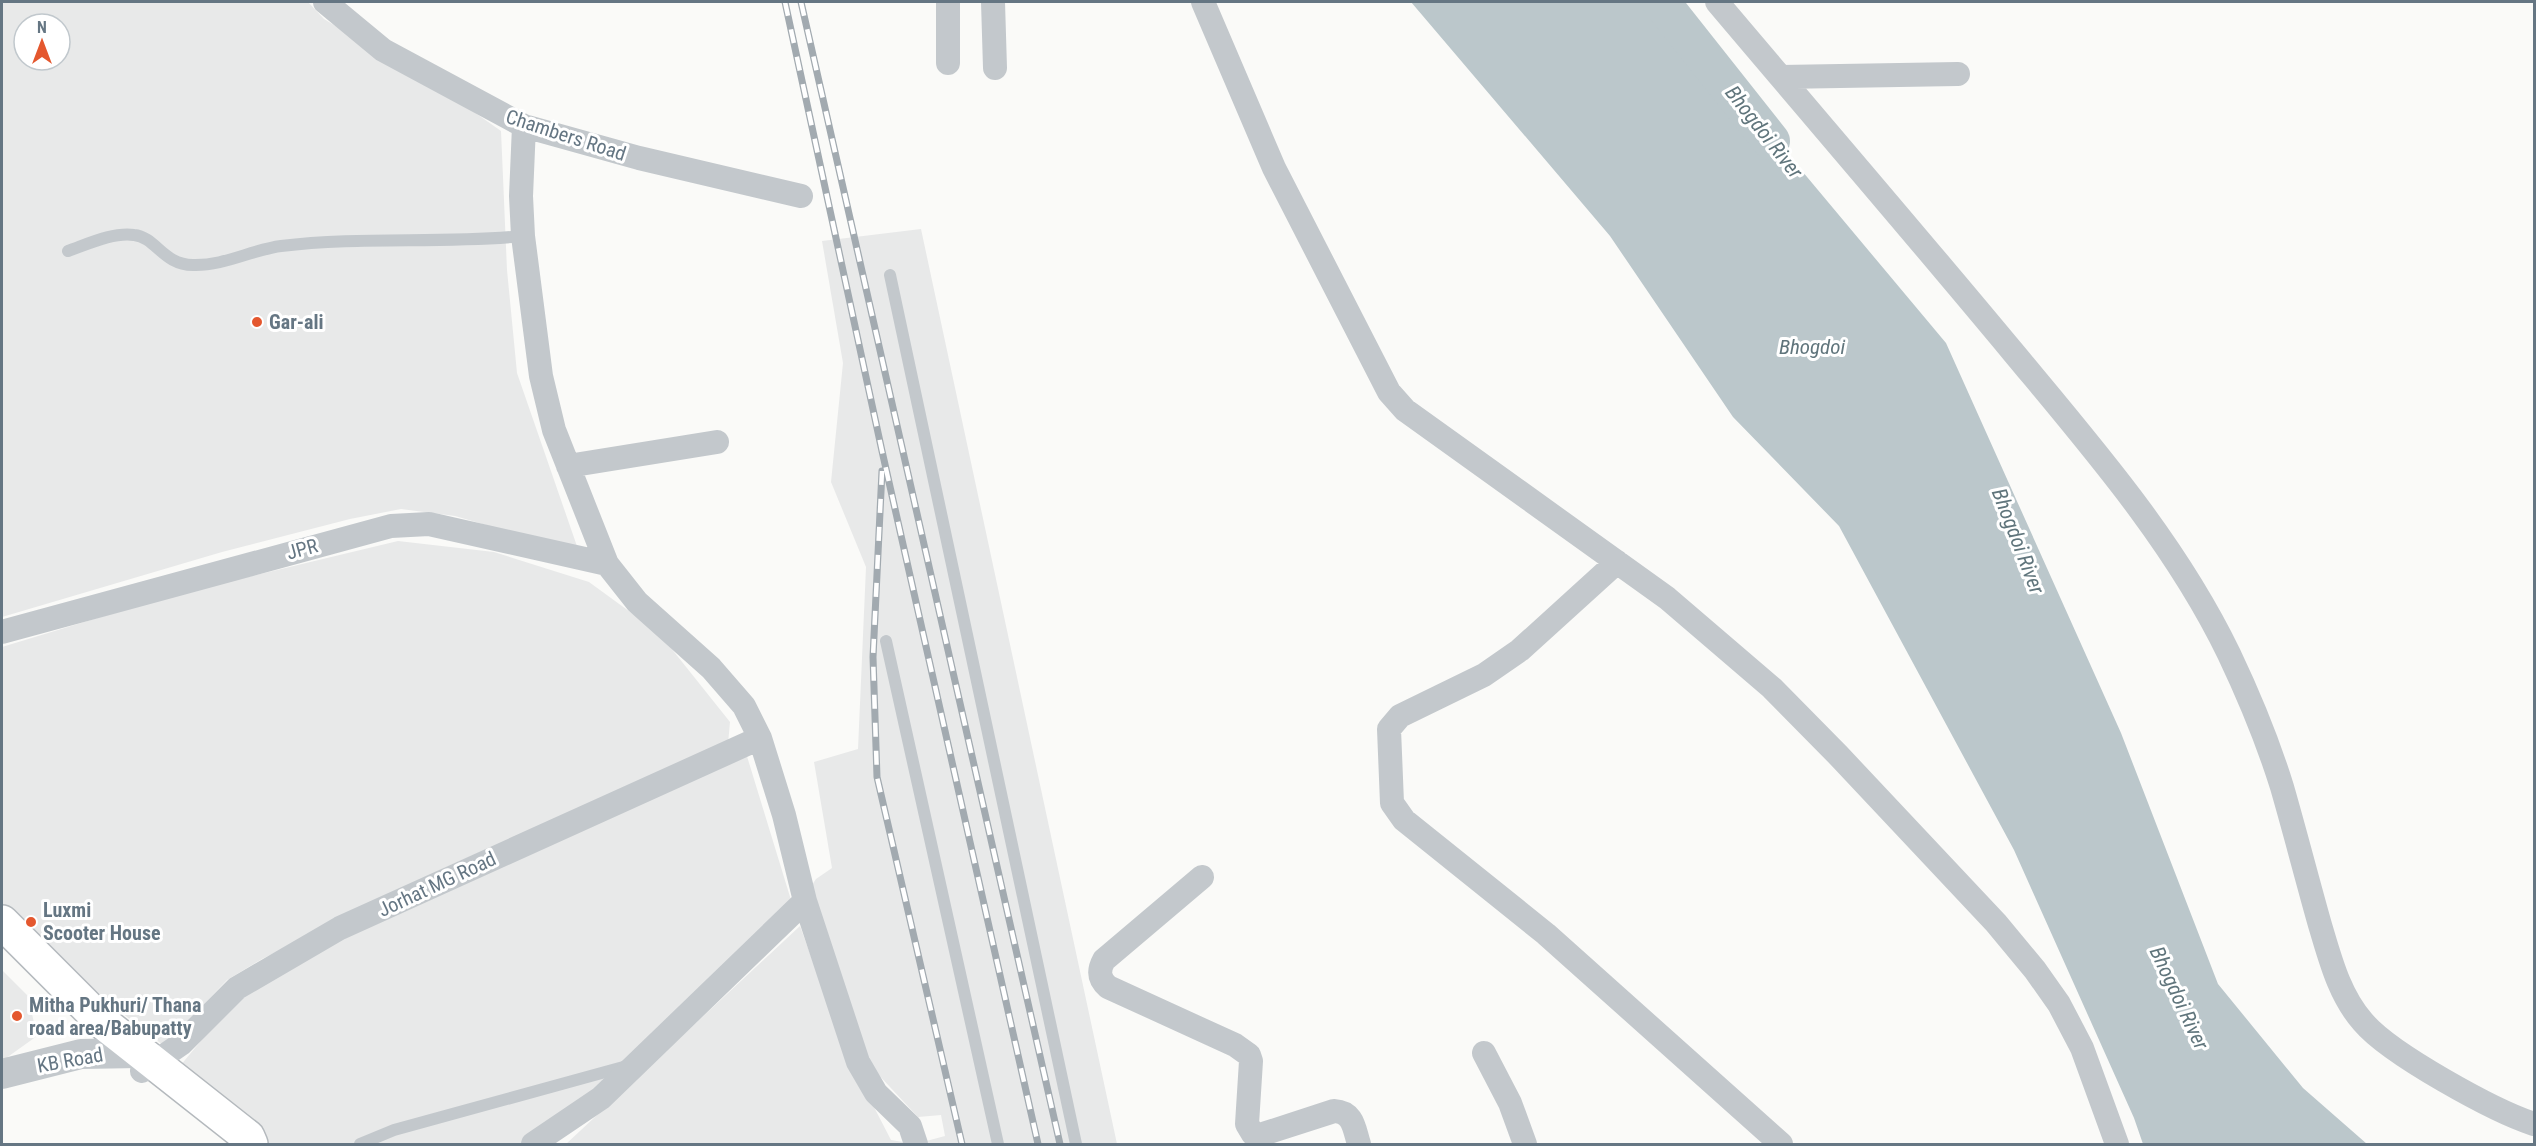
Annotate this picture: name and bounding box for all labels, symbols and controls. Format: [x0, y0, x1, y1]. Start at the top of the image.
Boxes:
north arrow [12, 12, 72, 72]
text: N [37, 18, 47, 37]
water label: Bhogdoi River [1720, 81, 1808, 184]
street label: Chambers Road [503, 104, 629, 166]
place label: Gar-ali [269, 310, 323, 334]
marker: Gar-ali [250, 315, 264, 329]
water label: Bhogdoi [1779, 335, 1845, 359]
water label: Bhogdoi River [1987, 485, 2049, 598]
street label: JPR [284, 533, 321, 565]
street label: Jorhat MG Road [374, 846, 500, 922]
place label: Luxmi Scooter House [43, 898, 161, 945]
marker: Luxmi Scooter House [24, 915, 38, 929]
water label: Bhogdoi River [2145, 943, 2214, 1054]
place label: Mitha Pukhuri/ Thana road area/Babupatty [29, 993, 201, 1040]
marker: Mitha Pukhuri/ Thana road area/Babupatty [10, 1009, 24, 1023]
street label: KB Road [35, 1042, 105, 1078]

